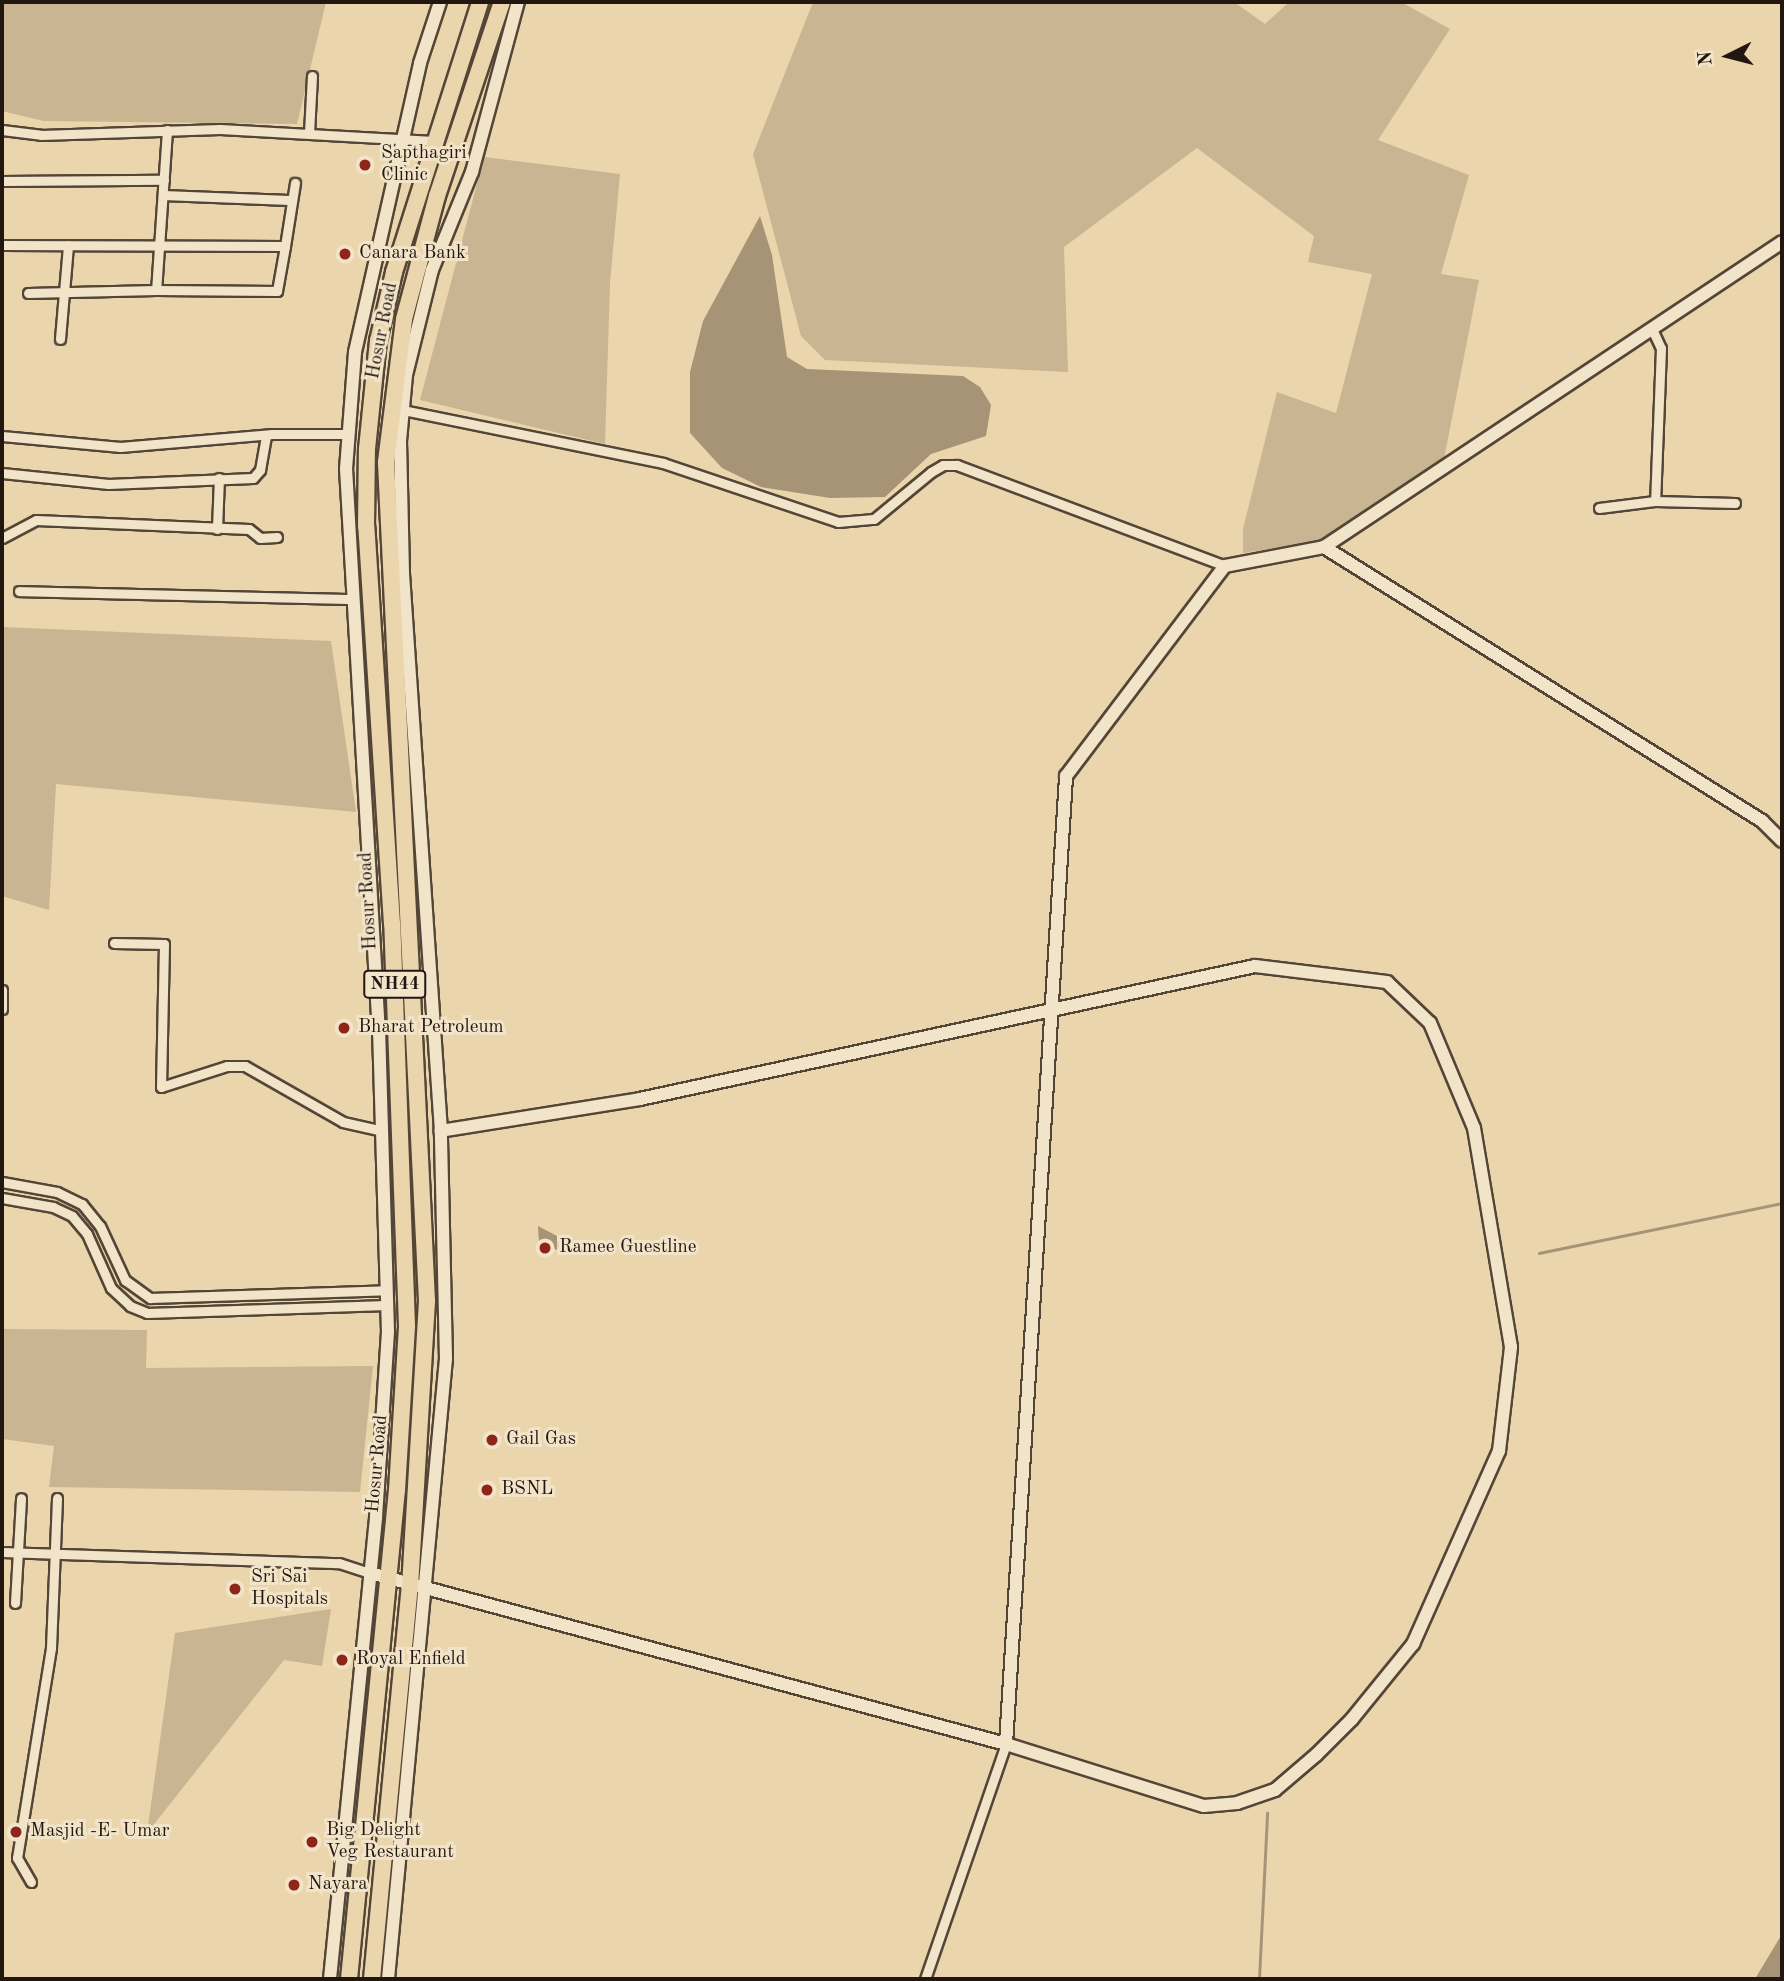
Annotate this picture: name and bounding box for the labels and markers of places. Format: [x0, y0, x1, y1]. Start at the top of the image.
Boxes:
place label: Sapthagiri Clinic [381, 143, 467, 187]
marker: Sapthagiri Clinic [355, 155, 375, 175]
place label: Canara Bank [359, 243, 466, 265]
marker: Canara Bank [337, 246, 353, 262]
place label: Bharat Petroleum [358, 1017, 504, 1039]
marker: Bharat Petroleum [336, 1020, 352, 1036]
place label: Ramee Guestline [559, 1237, 697, 1259]
marker: Ramee Guestline [537, 1240, 553, 1256]
place label: Gail Gas [506, 1429, 576, 1451]
marker: Gail Gas [484, 1432, 500, 1448]
place label: BSNL [501, 1479, 553, 1501]
marker: BSNL [479, 1482, 495, 1498]
place label: Sri Sai Hospitals [251, 1567, 328, 1611]
marker: Sri Sai Hospitals [225, 1579, 245, 1599]
place label: Royal Enfield [356, 1649, 466, 1671]
marker: Royal Enfield [334, 1652, 350, 1668]
place label: Big Delight Veg Restaurant [326, 1820, 454, 1864]
place label: Masjid -E- Umar [30, 1821, 170, 1843]
marker: Masjid -E- Umar [8, 1824, 24, 1840]
marker: Big Delight Veg Restaurant [304, 1834, 320, 1850]
place label: Nayara [308, 1874, 368, 1896]
marker: Nayara [286, 1877, 302, 1893]

